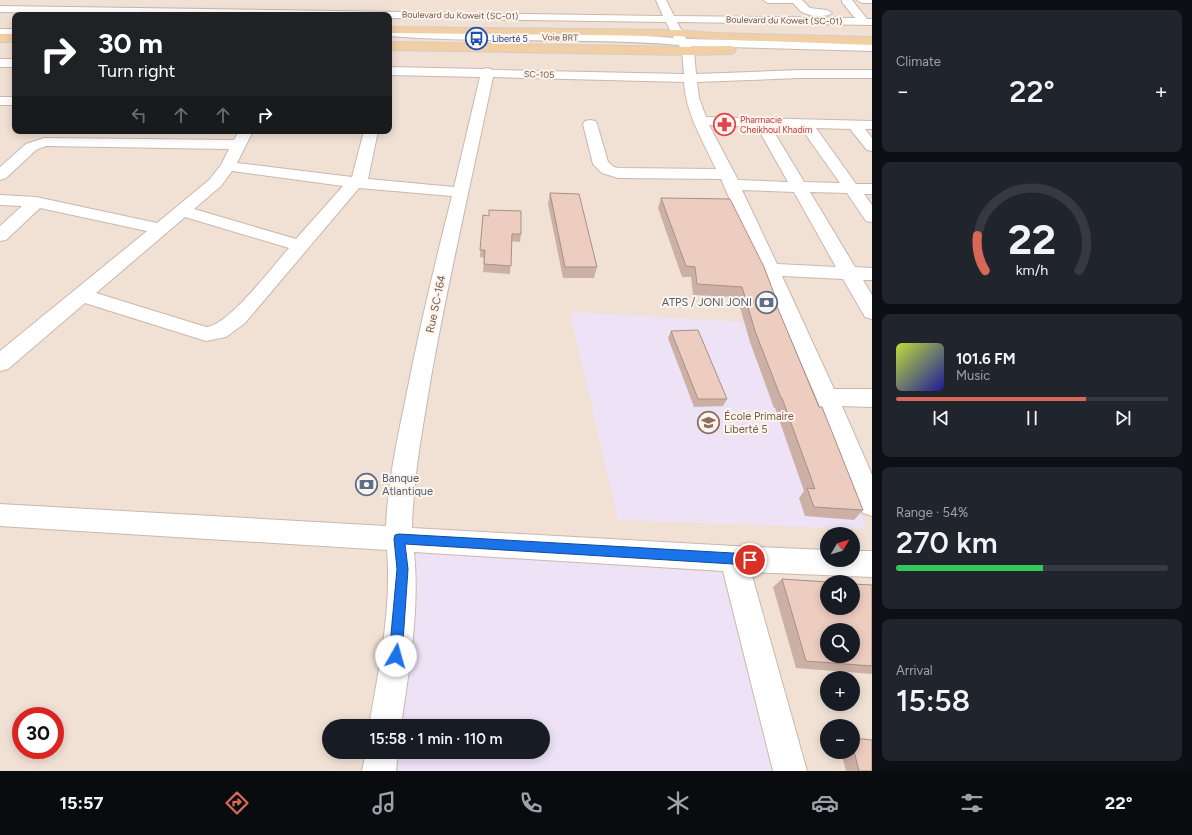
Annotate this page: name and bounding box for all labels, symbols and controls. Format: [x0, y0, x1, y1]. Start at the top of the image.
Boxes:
street label: Boulevard du Koweit (SC-01) [402, 8, 518, 22]
street label: Boulevard du Koweit (SC-01) [726, 13, 842, 27]
bus stop icon: Liberté 5 [464, 25, 490, 51]
text: 30 m [98, 26, 163, 60]
icon: right [32, 28, 84, 80]
street label: Voie BRT [542, 31, 578, 43]
place label: Liberté 5 [492, 33, 528, 44]
text: Climate [896, 54, 941, 69]
text: Turn right [98, 60, 175, 82]
street label: SC-105 [524, 68, 554, 80]
text: 22° [1009, 73, 1055, 110]
text: − [896, 78, 910, 105]
text: + [1154, 78, 1168, 105]
icon: left [128, 104, 150, 126]
icon: ahead [170, 104, 192, 126]
icon: ahead [212, 104, 234, 126]
icon: right [254, 104, 276, 126]
pharmacy icon: Pharmacie Cheikhoul Khadim [711, 111, 737, 137]
place label: Pharmacie Cheikhoul Khadim [740, 114, 813, 135]
text: 22 [1008, 214, 1056, 264]
text: km/h [1016, 261, 1048, 279]
street label: Rue SC-164 [424, 274, 448, 334]
bank icon: ATPS / JONI JONI [754, 289, 780, 315]
place label: ATPS / JONI JONI [662, 296, 752, 309]
text: 101.6 FM [956, 350, 1016, 368]
text: Music [956, 368, 990, 383]
icon: previous [930, 407, 952, 429]
icon: pause [1021, 407, 1043, 429]
icon: next [1112, 407, 1134, 429]
school or university icon: École Primaire Liberté 5 [695, 409, 721, 435]
place label: École Primaire Liberté 5 [724, 410, 794, 436]
bank icon: Banque Atlantique [353, 471, 379, 497]
place label: Banque Atlantique [382, 472, 433, 498]
text: Range · 54% [896, 505, 968, 520]
text: 270 km [896, 524, 998, 561]
north arrow [820, 527, 860, 567]
map controls [820, 527, 860, 759]
pin [733, 543, 767, 577]
icon: arrive [739, 549, 761, 571]
button: sound [820, 575, 860, 615]
button: search [820, 623, 860, 663]
position arrow [375, 635, 417, 677]
text: Arrival [896, 663, 933, 678]
button: + [820, 671, 860, 711]
text: 15:58 [896, 682, 970, 719]
speed limit sign: 30 [12, 707, 64, 759]
button: − [820, 719, 860, 759]
text: 15:58 · 1 min · 110 m [369, 730, 503, 748]
icon: directions [223, 789, 251, 817]
icon: music [370, 789, 398, 817]
icon: phone [517, 789, 545, 817]
icon: climate [664, 789, 692, 817]
icon: car [811, 789, 839, 817]
icon: filters [958, 789, 986, 817]
text: 15:57 [60, 792, 103, 814]
text: 22° [1105, 792, 1132, 814]

